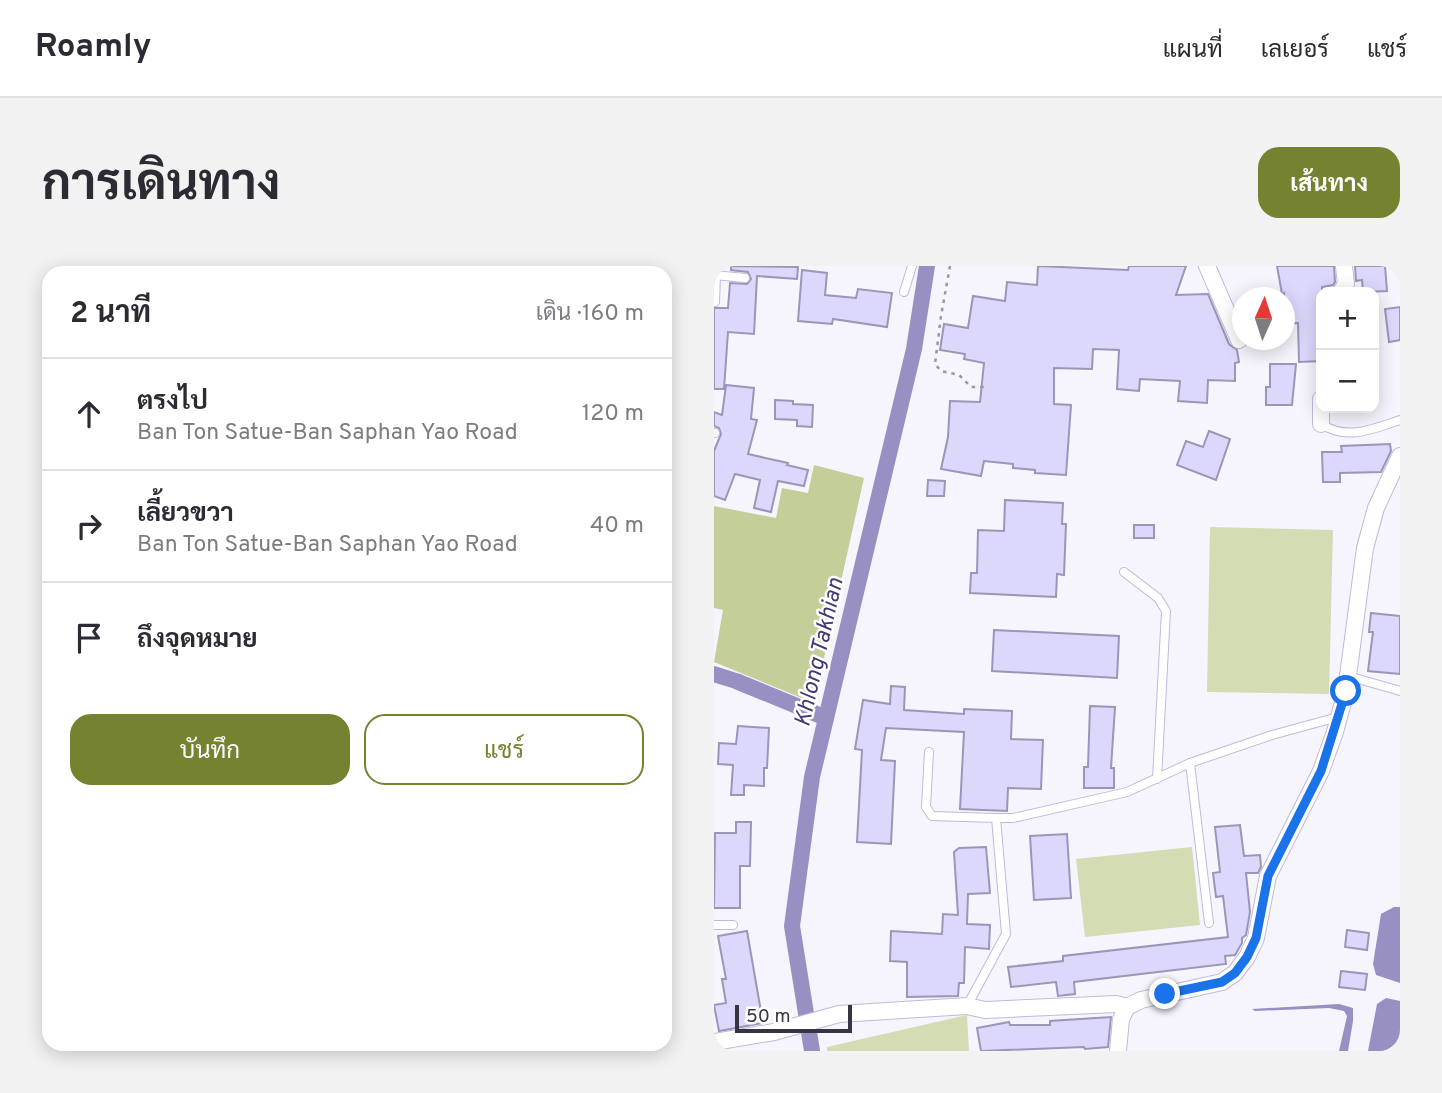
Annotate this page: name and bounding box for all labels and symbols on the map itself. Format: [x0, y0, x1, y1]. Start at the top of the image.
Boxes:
north arrow [1232, 287, 1295, 350]
water label: Khlong Takhian [789, 575, 852, 730]
route start [1330, 675, 1361, 706]
route end [1149, 978, 1180, 1009]
scale bar [735, 1002, 852, 1034]

